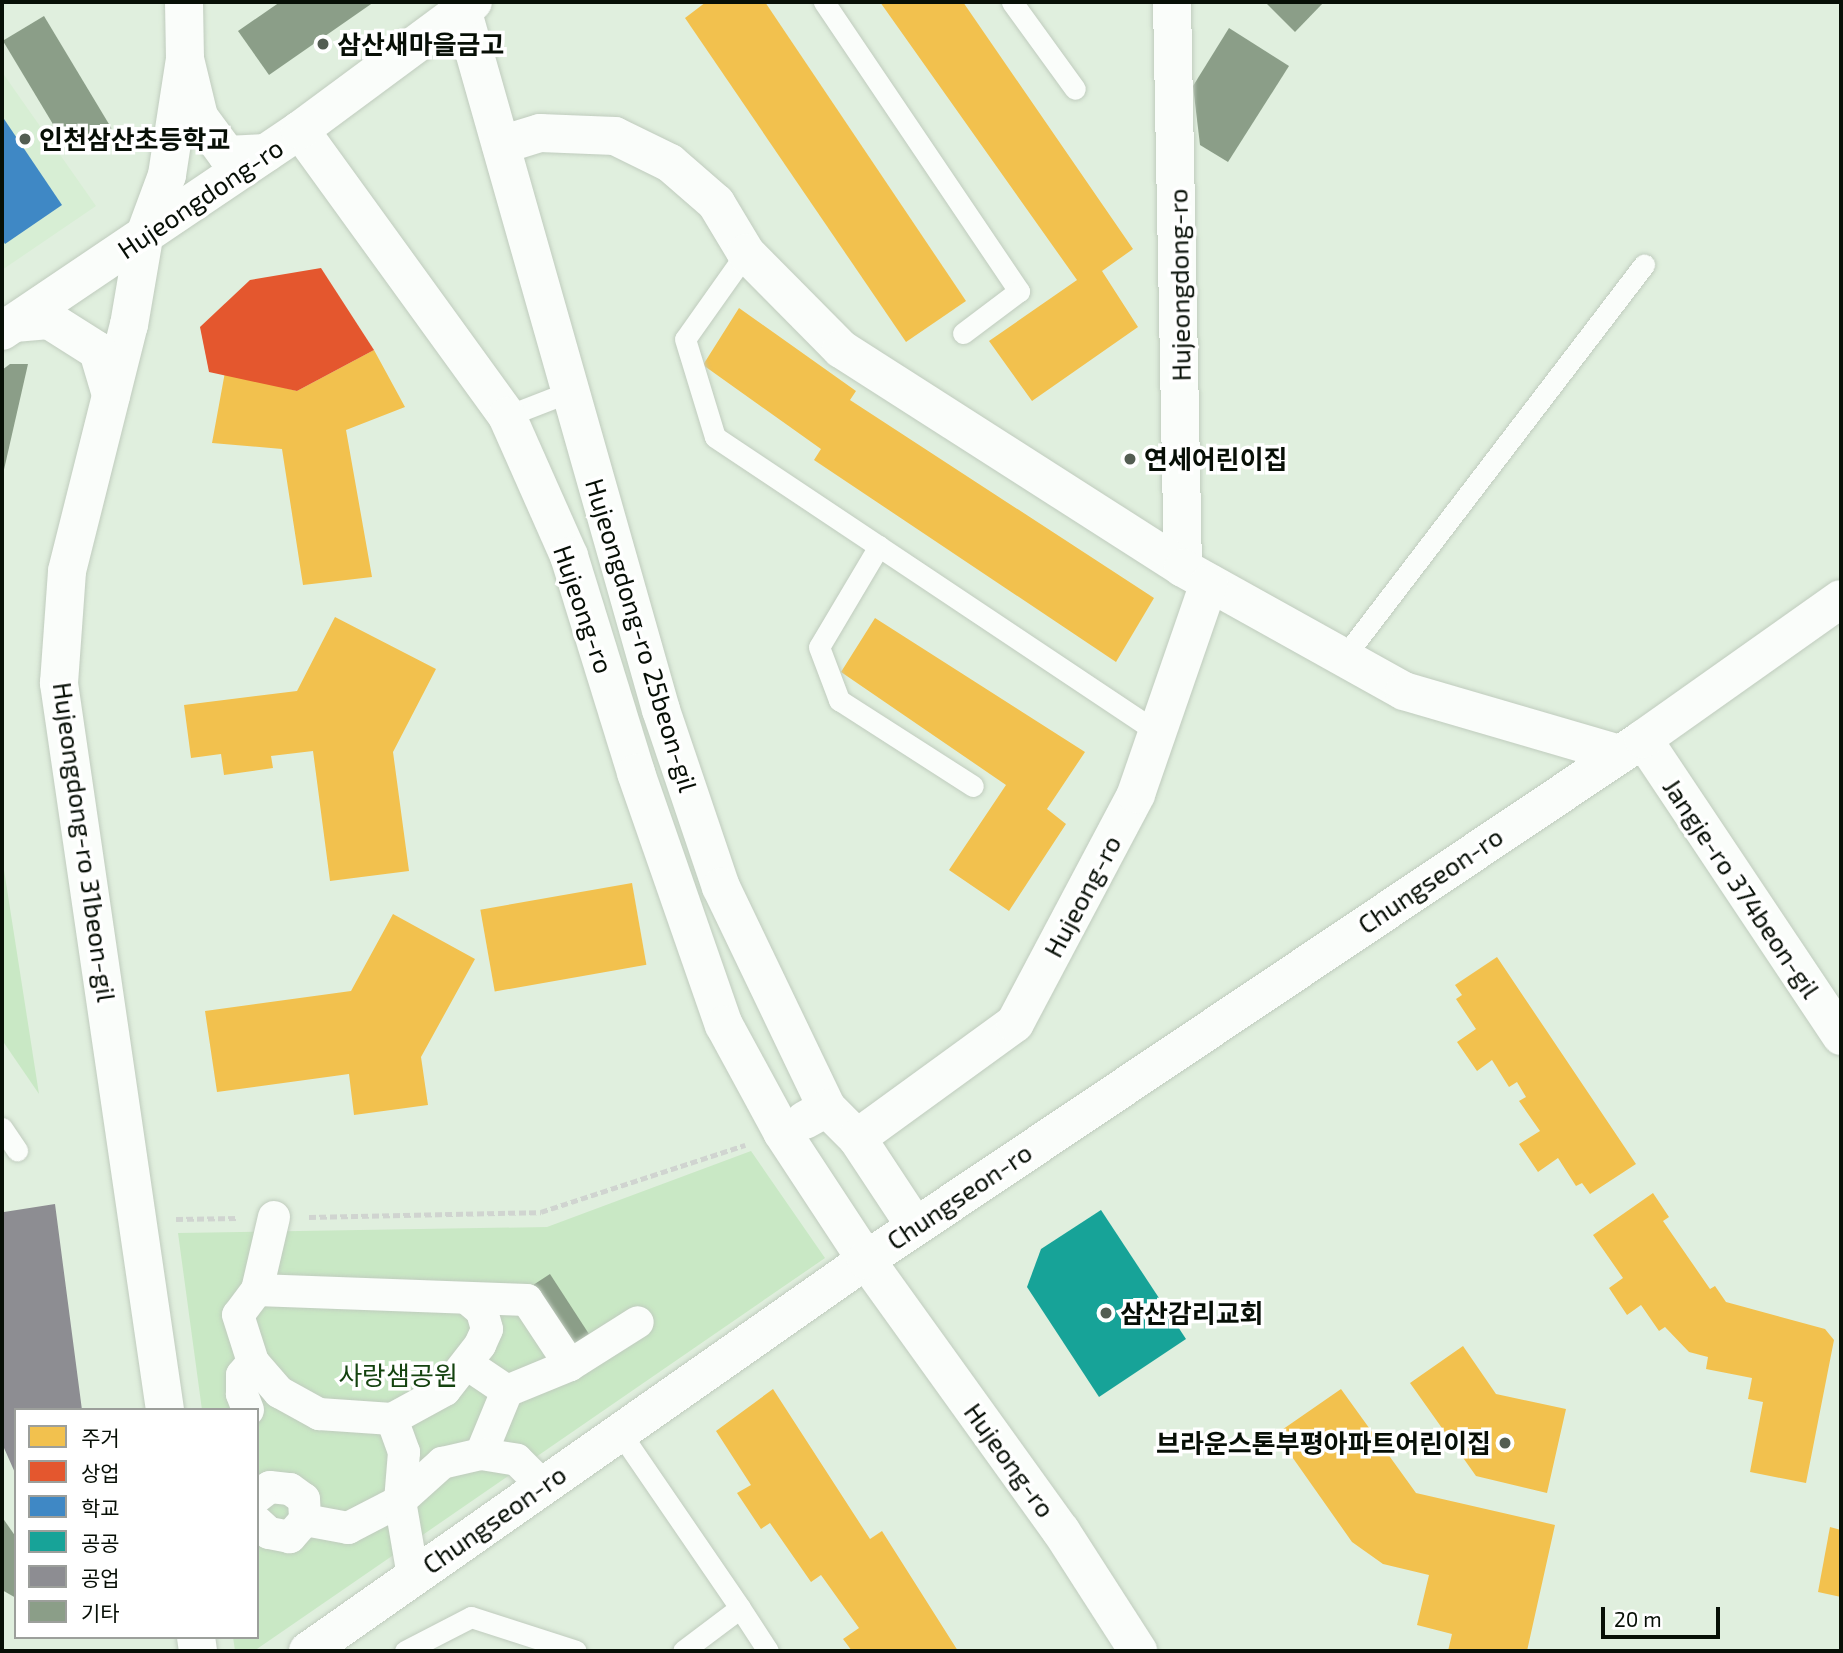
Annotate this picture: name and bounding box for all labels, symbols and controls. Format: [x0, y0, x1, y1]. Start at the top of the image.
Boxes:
place label: 삼산새마을금고 [337, 28, 504, 60]
marker: 삼산새마을금고 [315, 36, 331, 52]
place label: 인천삼산초등학교 [39, 123, 230, 155]
marker: 인천삼산초등학교 [17, 131, 33, 147]
street label: Hujeongdong-ro [111, 131, 289, 265]
street label: Hujeongdong-ro [1162, 188, 1196, 382]
place label: 연세어린이집 [1144, 443, 1288, 475]
marker: 연세어린이집 [1122, 451, 1138, 467]
street label: Hujeongdong-ro 25beon-gil [579, 475, 705, 795]
street label: Hujeong-ro [548, 541, 620, 677]
street label: Hujeongdong-ro 31beon-gil [47, 680, 123, 1004]
street label: Jangje-ro 374beon-gil [1657, 772, 1827, 1004]
street label: Chungseon-ro [1352, 820, 1508, 940]
street label: Hujeong-ro [1037, 830, 1127, 962]
street label: Chungseon-ro [881, 1136, 1037, 1256]
place label: 삼산감리교회 [1120, 1297, 1264, 1329]
marker: 삼산감리교회 [1098, 1305, 1114, 1321]
park label: 사랑샘공원 [338, 1359, 458, 1391]
street label: Hujeong-ro [958, 1397, 1062, 1523]
legend [14, 1408, 259, 1639]
text: 주거 [81, 1425, 120, 1450]
place label: 브라운스톤부평아파트어린이집 [1156, 1427, 1491, 1459]
marker: 브라운스톤부평아파트어린이집 [1497, 1435, 1513, 1451]
street label: Chungseon-ro [416, 1458, 572, 1580]
text: 상업 [81, 1460, 120, 1485]
text: 학교 [81, 1495, 120, 1520]
text: 공공 [81, 1530, 120, 1555]
text: 공업 [81, 1565, 120, 1590]
scale bar [1605, 1594, 1724, 1638]
text: 기타 [81, 1600, 120, 1625]
text: 20 m [1614, 1606, 1662, 1631]

